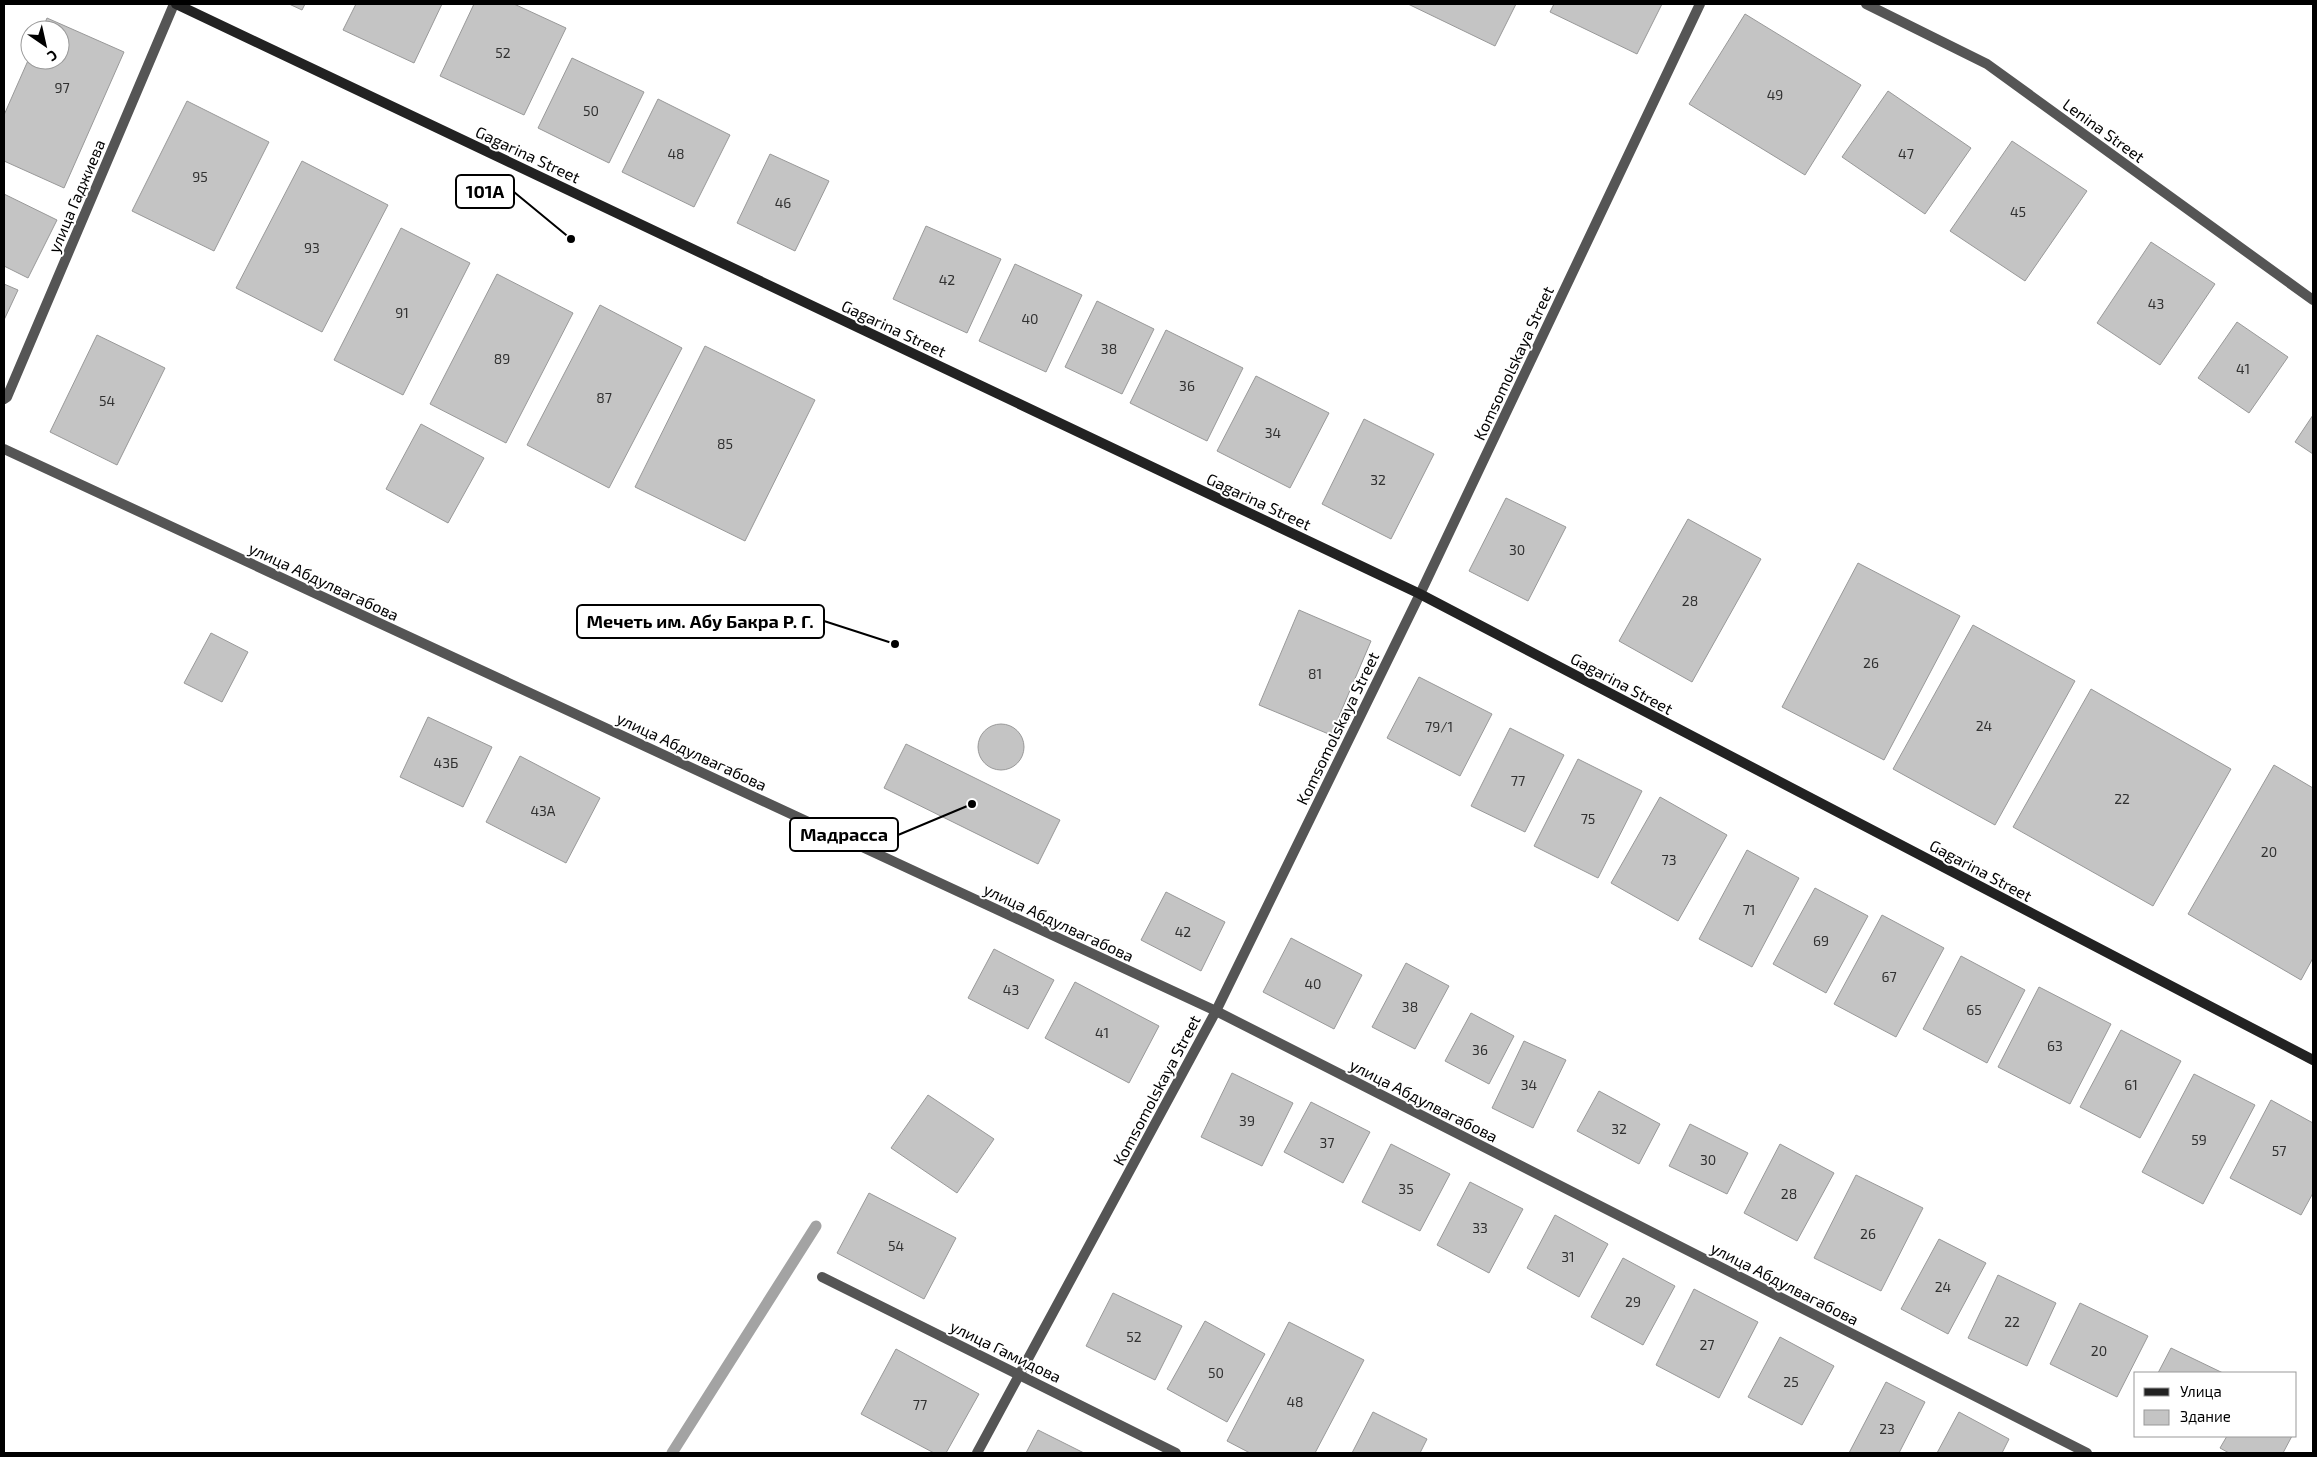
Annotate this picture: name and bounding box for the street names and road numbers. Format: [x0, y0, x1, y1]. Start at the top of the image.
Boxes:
street label: Lenina Street [2060, 94, 2148, 166]
street label: Gagarina Street [473, 122, 583, 186]
street label: улица Гаджиева [44, 136, 109, 256]
street label: Komsomolskaya Street [1469, 283, 1557, 443]
street label: Gagarina Street [839, 296, 949, 360]
street label: Gagarina Street [1204, 469, 1314, 533]
street label: улица Абдулвагабова [245, 538, 402, 625]
street label: Komsomolskaya Street [1292, 648, 1382, 808]
street label: Gagarina Street [1568, 648, 1676, 718]
street label: улица Абдулвагабова [613, 708, 770, 795]
street label: Gagarina Street [1927, 835, 2035, 905]
street label: улица Абдулвагабова [980, 879, 1137, 966]
street label: Komsomolskaya Street [1108, 1012, 1204, 1168]
street label: улица Абдулвагабова [1346, 1054, 1501, 1146]
street label: улица Абдулвагабова [1707, 1237, 1862, 1329]
street label: улица Гамидова [947, 1316, 1065, 1387]

